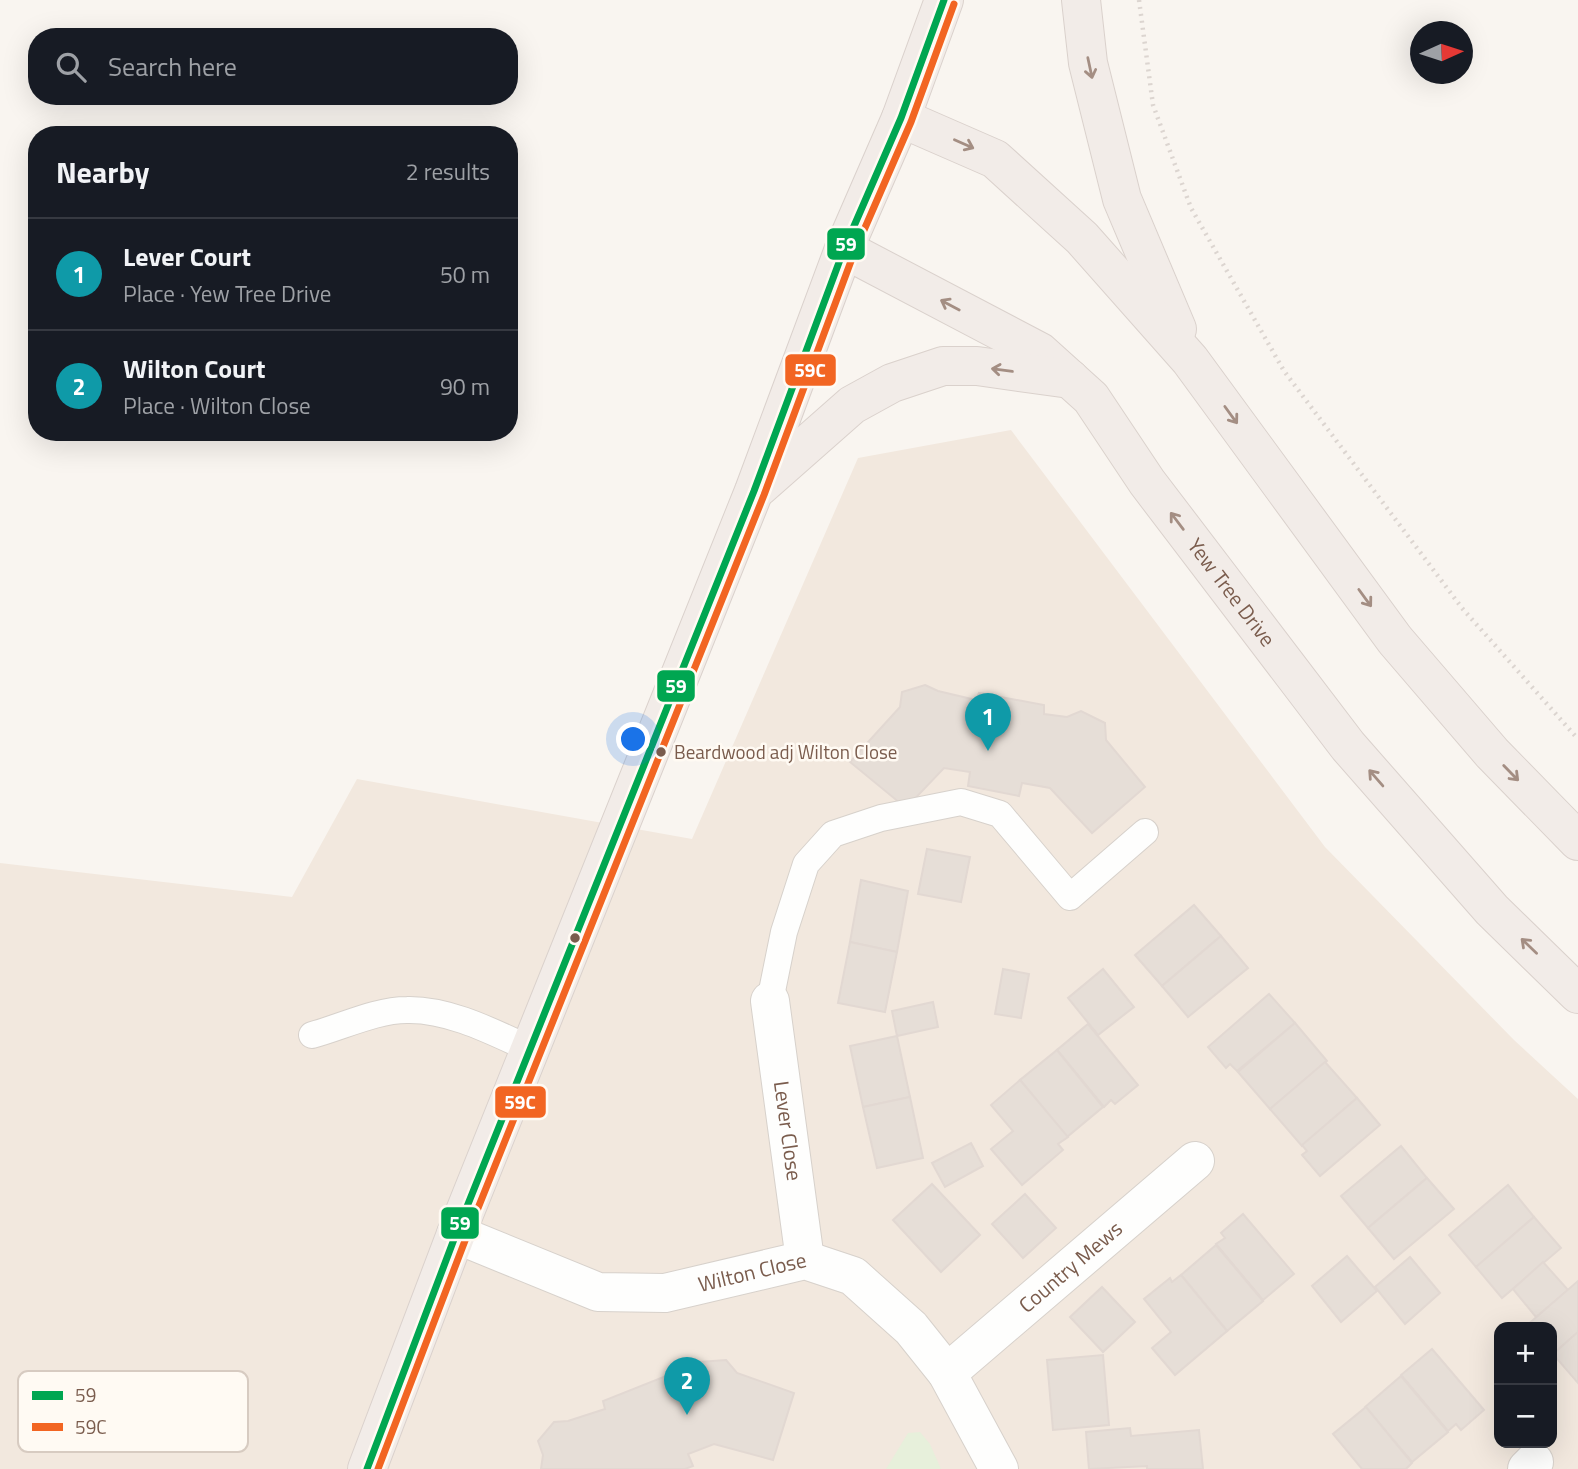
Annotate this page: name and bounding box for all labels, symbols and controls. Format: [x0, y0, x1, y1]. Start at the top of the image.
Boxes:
north arrow [1410, 21, 1473, 84]
search box [28, 28, 518, 105]
text: Search here [108, 47, 237, 86]
icon: search [52, 48, 90, 86]
one-way arrow [1083, 56, 1097, 79]
one-way arrow [952, 138, 974, 151]
text: Nearby [56, 149, 149, 195]
text: 2 results [406, 154, 490, 189]
line badge: 59 [826, 227, 866, 261]
text: 59 [835, 229, 857, 258]
text: Lever Court [123, 237, 251, 276]
text: 1 [73, 257, 85, 292]
text: 50 m [440, 257, 490, 292]
text: Place · Yew Tree Drive [123, 276, 331, 311]
one-way arrow [940, 298, 961, 312]
text: Wilton Court [123, 349, 266, 388]
line badge: 59C [784, 353, 837, 387]
text: 59C [794, 355, 826, 384]
one-way arrow [991, 363, 1014, 376]
text: 2 [73, 369, 85, 404]
text: 90 m [440, 369, 490, 404]
text: Place · Wilton Close [123, 388, 311, 423]
one-way arrow [1223, 405, 1238, 424]
one-way arrow [1169, 512, 1184, 531]
street label: Yew Tree Drive [1180, 531, 1284, 653]
one-way arrow [1358, 588, 1372, 607]
line badge: 59 [656, 669, 696, 703]
text: 59 [665, 671, 687, 700]
pin: 1 [965, 693, 1011, 751]
your location [616, 722, 650, 756]
place label: Beardwood adj Wilton Close [674, 737, 897, 766]
marker: Beardwood adj Wilton Close [654, 745, 668, 759]
one-way arrow [1502, 764, 1519, 781]
one-way arrow [1368, 769, 1384, 787]
unlabelled marker [568, 931, 582, 945]
one-way arrow [1521, 938, 1538, 955]
street label: Lever Close [766, 1079, 811, 1183]
line badge: 59C [494, 1085, 547, 1119]
text: 59C [504, 1087, 536, 1116]
line badge: 59 [440, 1206, 480, 1240]
text: 59 [449, 1208, 471, 1237]
street label: Country Mews [1011, 1213, 1129, 1320]
street label: Wilton Close [695, 1243, 809, 1300]
map controls [1494, 1322, 1557, 1448]
button: + [1494, 1322, 1557, 1385]
pin: 2 [664, 1357, 710, 1415]
legend [18, 1371, 248, 1452]
text: 59 [75, 1380, 96, 1409]
button: − [1494, 1385, 1557, 1448]
text: 59C [75, 1412, 107, 1441]

